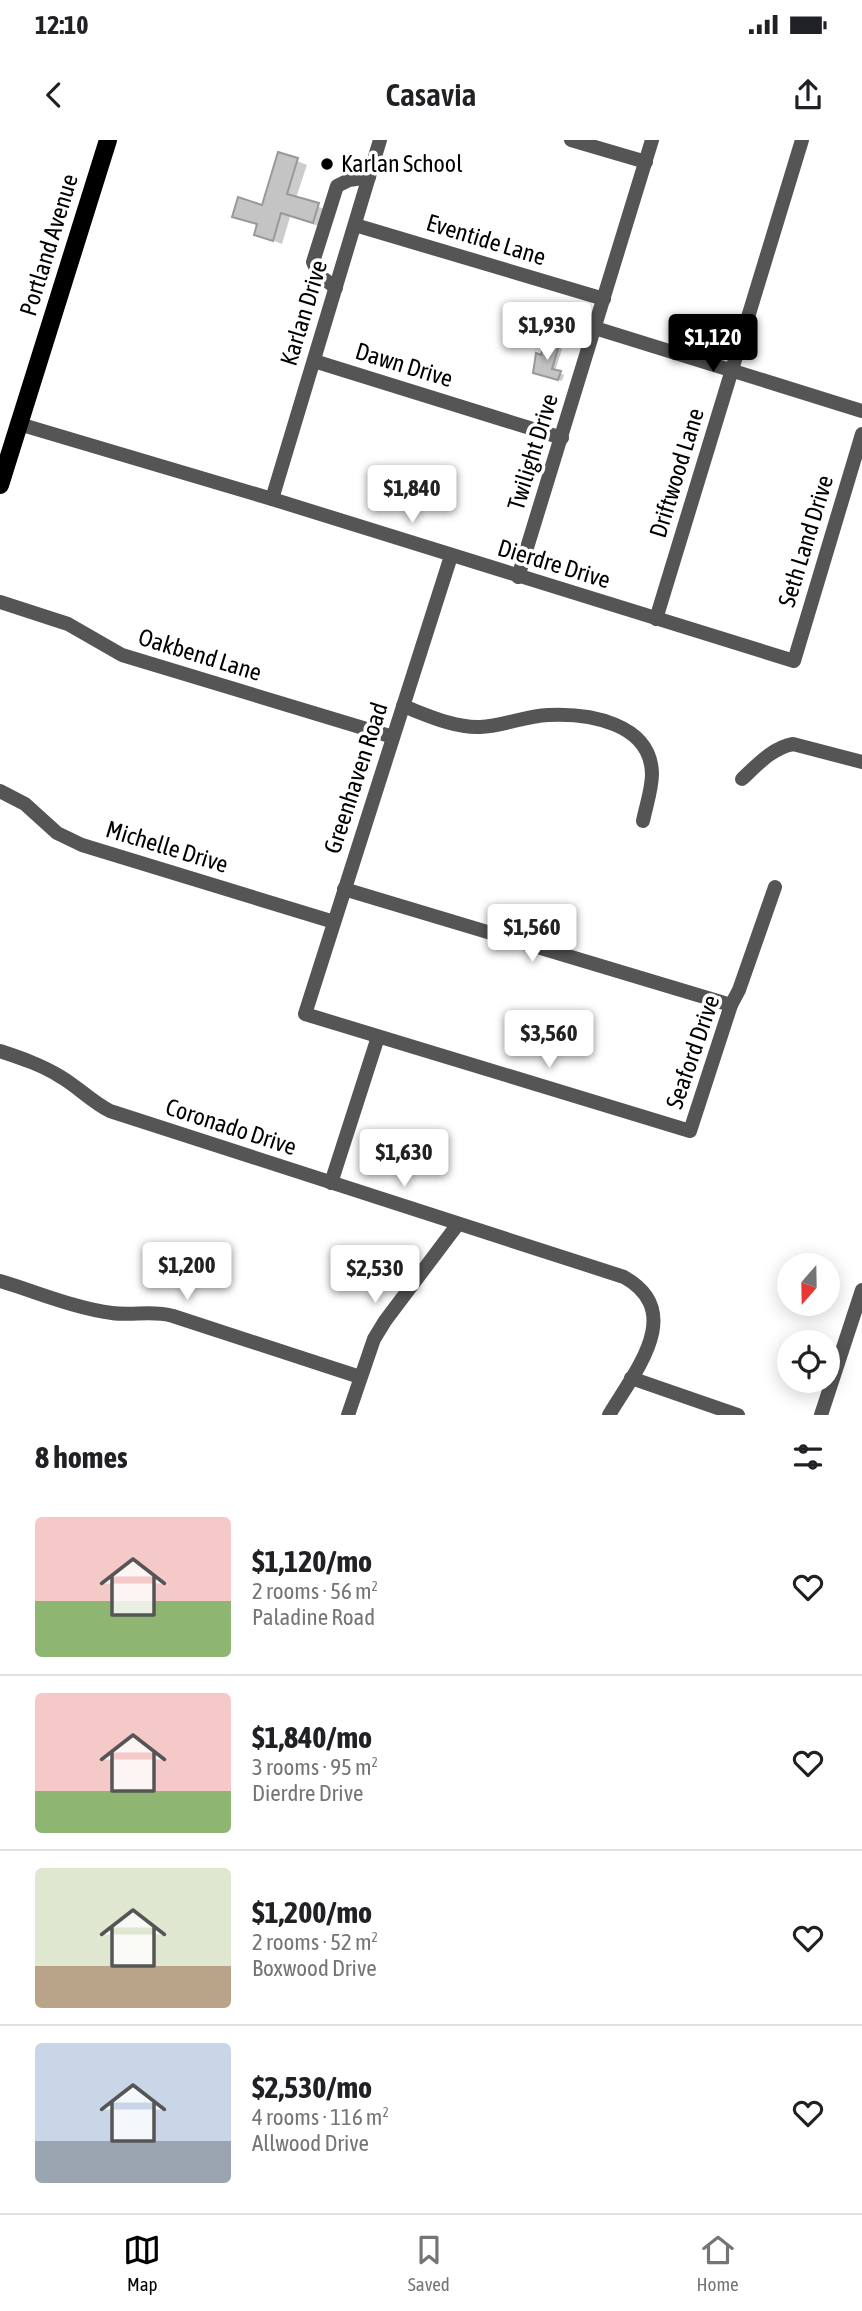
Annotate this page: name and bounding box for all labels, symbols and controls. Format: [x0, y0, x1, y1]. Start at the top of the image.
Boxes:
text: 12:10 [35, 10, 89, 40]
icon: back [35, 76, 73, 114]
text: Casavia [386, 76, 476, 113]
icon: share [789, 76, 827, 114]
place label: Karlan School [341, 150, 463, 177]
marker: Karlan School [319, 156, 335, 172]
street label: Portland Avenue [14, 171, 83, 319]
street label: Eventide Lane [423, 209, 549, 270]
street label: Karlan Drive [275, 257, 332, 369]
pin: $1,930 [490, 302, 604, 362]
text: $1,930 [519, 312, 576, 338]
pin: $1,120 [656, 314, 770, 374]
text: $1,120 [685, 324, 742, 350]
street label: Dawn Drive [352, 337, 456, 392]
street label: Twilight Drive [502, 390, 563, 513]
street label: Driftwood Lane [644, 405, 709, 541]
pin: $1,840 [355, 466, 469, 525]
street label: Seth Land Drive [773, 472, 838, 610]
text: $1,840 [384, 475, 441, 501]
street label: Dierdre Drive [495, 534, 614, 593]
street label: Oakbend Lane [135, 623, 265, 686]
street label: Greenhaven Road [318, 699, 393, 857]
street label: Michelle Drive [103, 815, 231, 878]
pin: $1,560 [475, 904, 589, 964]
text: $1,560 [504, 914, 561, 940]
street label: Seaford Drive [660, 991, 725, 1112]
pin: $3,560 [492, 1010, 606, 1070]
text: $3,560 [521, 1020, 578, 1046]
street label: Coronado Drive [162, 1093, 300, 1160]
pin: $1,630 [347, 1130, 461, 1189]
text: $1,630 [376, 1139, 433, 1165]
pin: $1,200 [130, 1242, 244, 1302]
pin: $2,530 [318, 1246, 432, 1305]
text: $1,200 [159, 1252, 216, 1278]
north arrow [777, 1253, 840, 1316]
map controls [777, 1253, 840, 1393]
text: $2,530 [347, 1255, 404, 1281]
button: locate [777, 1330, 840, 1393]
icon: filters [789, 1438, 827, 1476]
text: 8 homes [35, 1440, 128, 1474]
text: $1,120/mo [252, 1544, 372, 1578]
icon: home [91, 1545, 175, 1629]
icon: heart [789, 1568, 827, 1606]
text: 2 rooms · 56 m² [252, 1578, 378, 1604]
text: Paladine Road [252, 1604, 375, 1630]
text: $1,840/mo [252, 1720, 372, 1754]
icon: home [91, 1721, 175, 1805]
icon: heart [789, 1744, 827, 1782]
text: 3 rooms · 95 m² [252, 1754, 378, 1780]
text: Dierdre Drive [252, 1780, 363, 1806]
text: $1,200/mo [252, 1895, 372, 1929]
icon: home [91, 1896, 175, 1980]
icon: heart [789, 1919, 827, 1957]
text: 2 rooms · 52 m² [252, 1929, 378, 1955]
text: Boxwood Drive [252, 1955, 377, 1981]
text: $2,530/mo [252, 2070, 372, 2104]
icon: home [91, 2071, 175, 2155]
icon: heart [789, 2094, 827, 2132]
text: 4 rooms · 116 m² [252, 2104, 389, 2130]
text: Allwood Drive [252, 2130, 369, 2156]
tab: Map [123, 2231, 161, 2295]
tab: Saved [408, 2231, 450, 2295]
tab: Home [696, 2231, 739, 2295]

